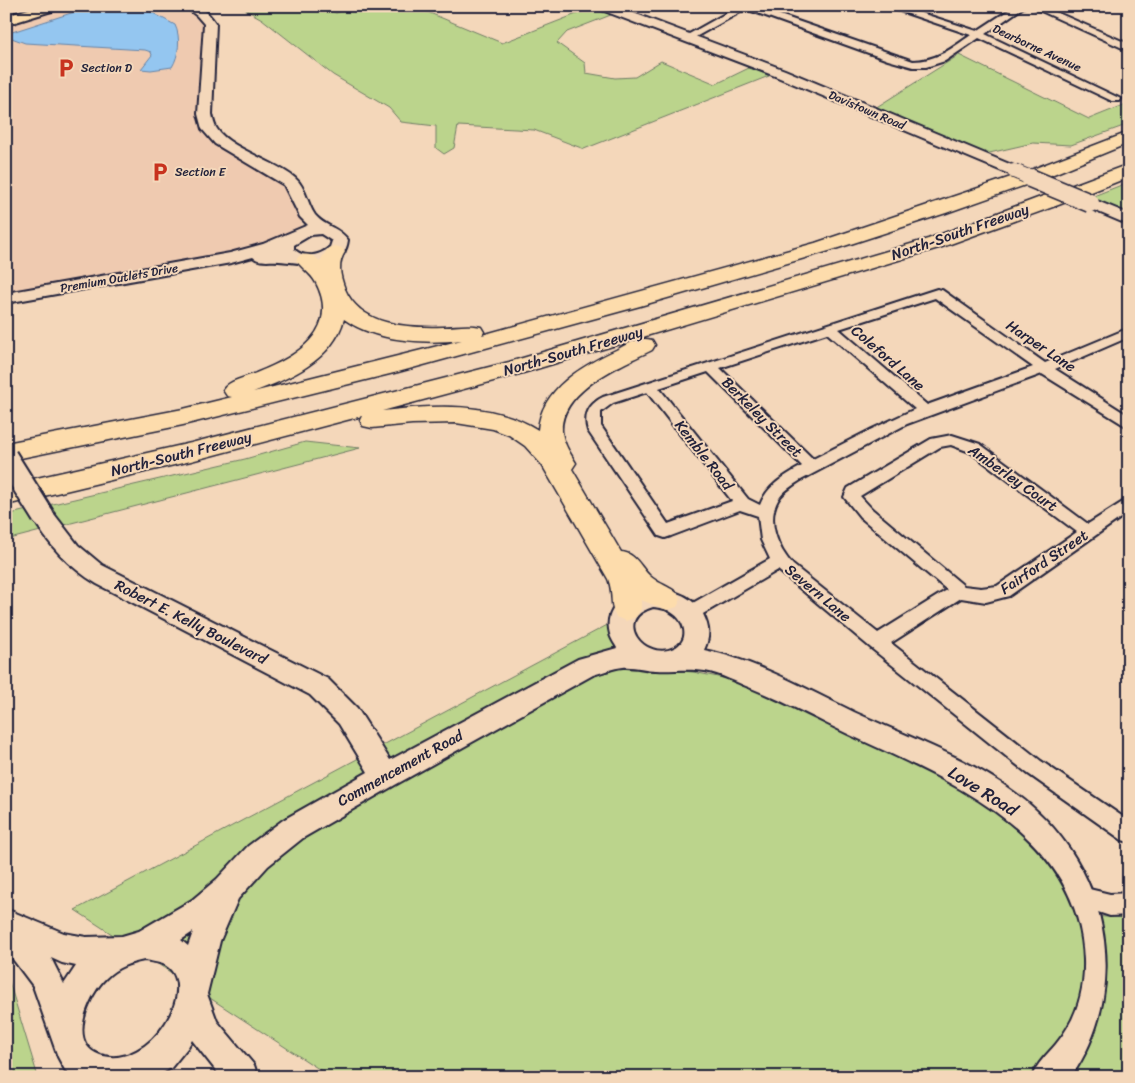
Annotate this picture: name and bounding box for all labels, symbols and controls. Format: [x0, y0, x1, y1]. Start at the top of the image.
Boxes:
street label: Dearborne Avenue [989, 18, 1085, 78]
parking icon: Section D [55, 57, 77, 79]
place label: Section D [81, 57, 133, 79]
street label: Davistown Road [825, 84, 910, 136]
parking icon: Section E [149, 161, 171, 183]
place label: Section E [175, 161, 227, 183]
street label: North-South Freeway [888, 196, 1033, 268]
street label: Premium Outlets Drive [58, 257, 180, 299]
street label: Harper Lane [1000, 313, 1082, 379]
street label: Coleford Lane [845, 318, 931, 398]
street label: North-South Freeway [500, 319, 646, 383]
street label: Berkeley Street [715, 370, 809, 464]
street label: Kemble Road [668, 414, 741, 497]
street label: North-South Freeway [108, 424, 254, 484]
street label: Amberley Court [962, 437, 1064, 519]
street label: Fairford Street [994, 522, 1094, 601]
street label: Severn Lane [779, 557, 857, 629]
street label: Robert E. Kelly Boulevard [110, 572, 273, 672]
street label: Commencement Road [332, 722, 469, 813]
street label: Love Road [941, 757, 1026, 826]

